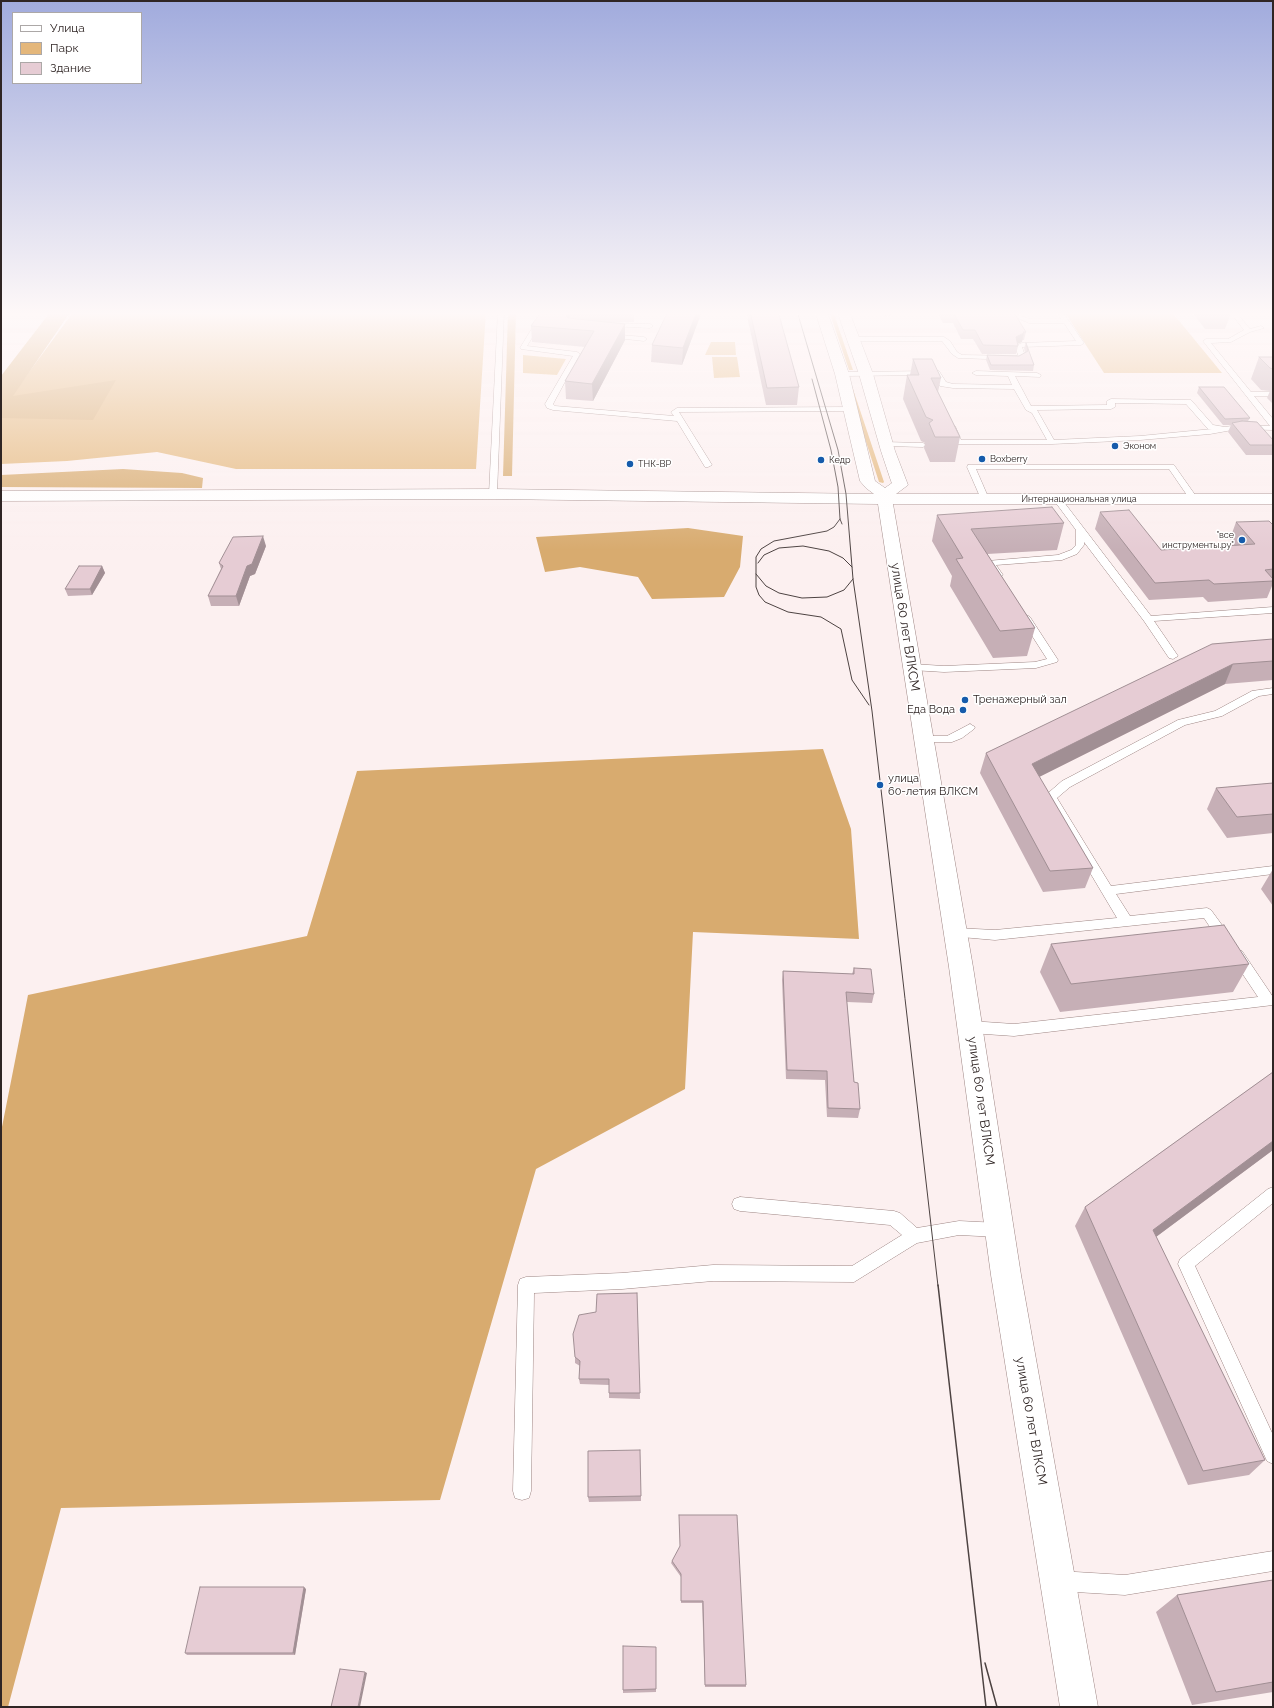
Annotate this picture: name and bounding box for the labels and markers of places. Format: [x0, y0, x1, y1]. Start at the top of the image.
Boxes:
marker: Эконом [1110, 441, 1120, 451]
place label: Эконом [1123, 441, 1156, 451]
marker: Boxberry [977, 454, 987, 464]
place label: Boxberry [990, 454, 1028, 464]
marker: Кедр [816, 455, 826, 465]
place label: Кедр [829, 455, 850, 465]
marker: ТНК-ВР [625, 459, 635, 469]
place label: ТНК-ВР [638, 459, 671, 469]
place label: "все инструменты.ру" [1162, 530, 1234, 551]
marker: "все инструменты.ру" [1237, 535, 1247, 545]
place label: Тренажерный зал [973, 693, 1067, 707]
marker: Тренажерный зал [960, 695, 970, 705]
place label: Еда Вода [907, 703, 955, 717]
marker: Еда Вода [958, 705, 968, 715]
place label: улица 60-летия ВЛКСМ [888, 772, 978, 798]
marker: улица 60-летия ВЛКСМ [875, 780, 885, 790]

